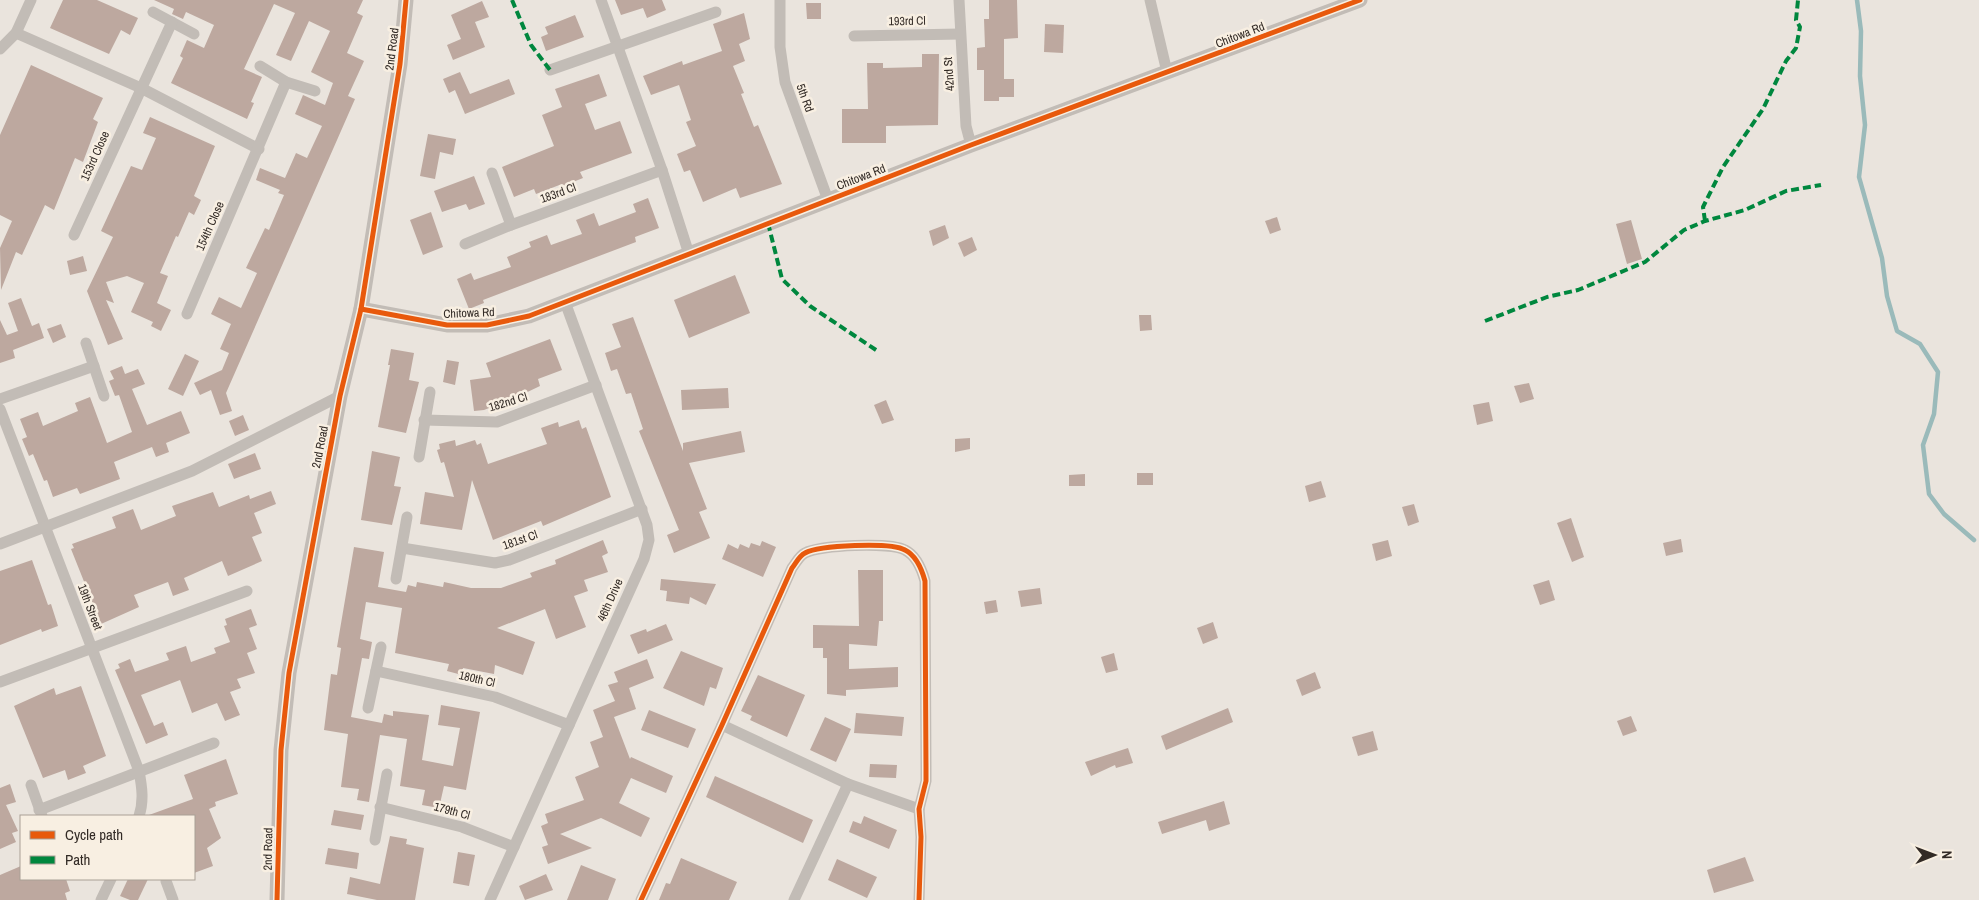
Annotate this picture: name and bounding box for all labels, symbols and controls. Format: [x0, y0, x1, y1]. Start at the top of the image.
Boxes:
street label: 193rd Cl [888, 13, 926, 29]
street label: Chitowa Rd [1213, 18, 1267, 52]
street label: 2nd Road [381, 27, 403, 71]
street label: 42nd St [940, 56, 958, 91]
street label: 5th Rd [793, 82, 817, 114]
street label: 153rd Close [77, 129, 113, 183]
street label: Chitowa Rd [834, 160, 888, 194]
street label: 183rd Cl [538, 179, 578, 207]
street label: 154th Close [192, 199, 228, 253]
street label: Chitowa Rd [443, 304, 495, 322]
street label: 182nd Cl [487, 389, 529, 415]
street label: 2nd Road [308, 425, 332, 469]
street label: 181st Cl [500, 527, 540, 553]
street label: 46th Drive [593, 576, 627, 624]
street label: 19th Street [74, 582, 106, 633]
street label: 180th Cl [457, 667, 497, 691]
street label: 179th Cl [432, 799, 472, 823]
legend [20, 815, 195, 880]
text: Cycle path [65, 824, 123, 845]
street label: 2nd Road [260, 828, 276, 870]
north arrow [1909, 830, 1959, 880]
text: Path [65, 849, 90, 870]
text: N [1938, 850, 1956, 859]

